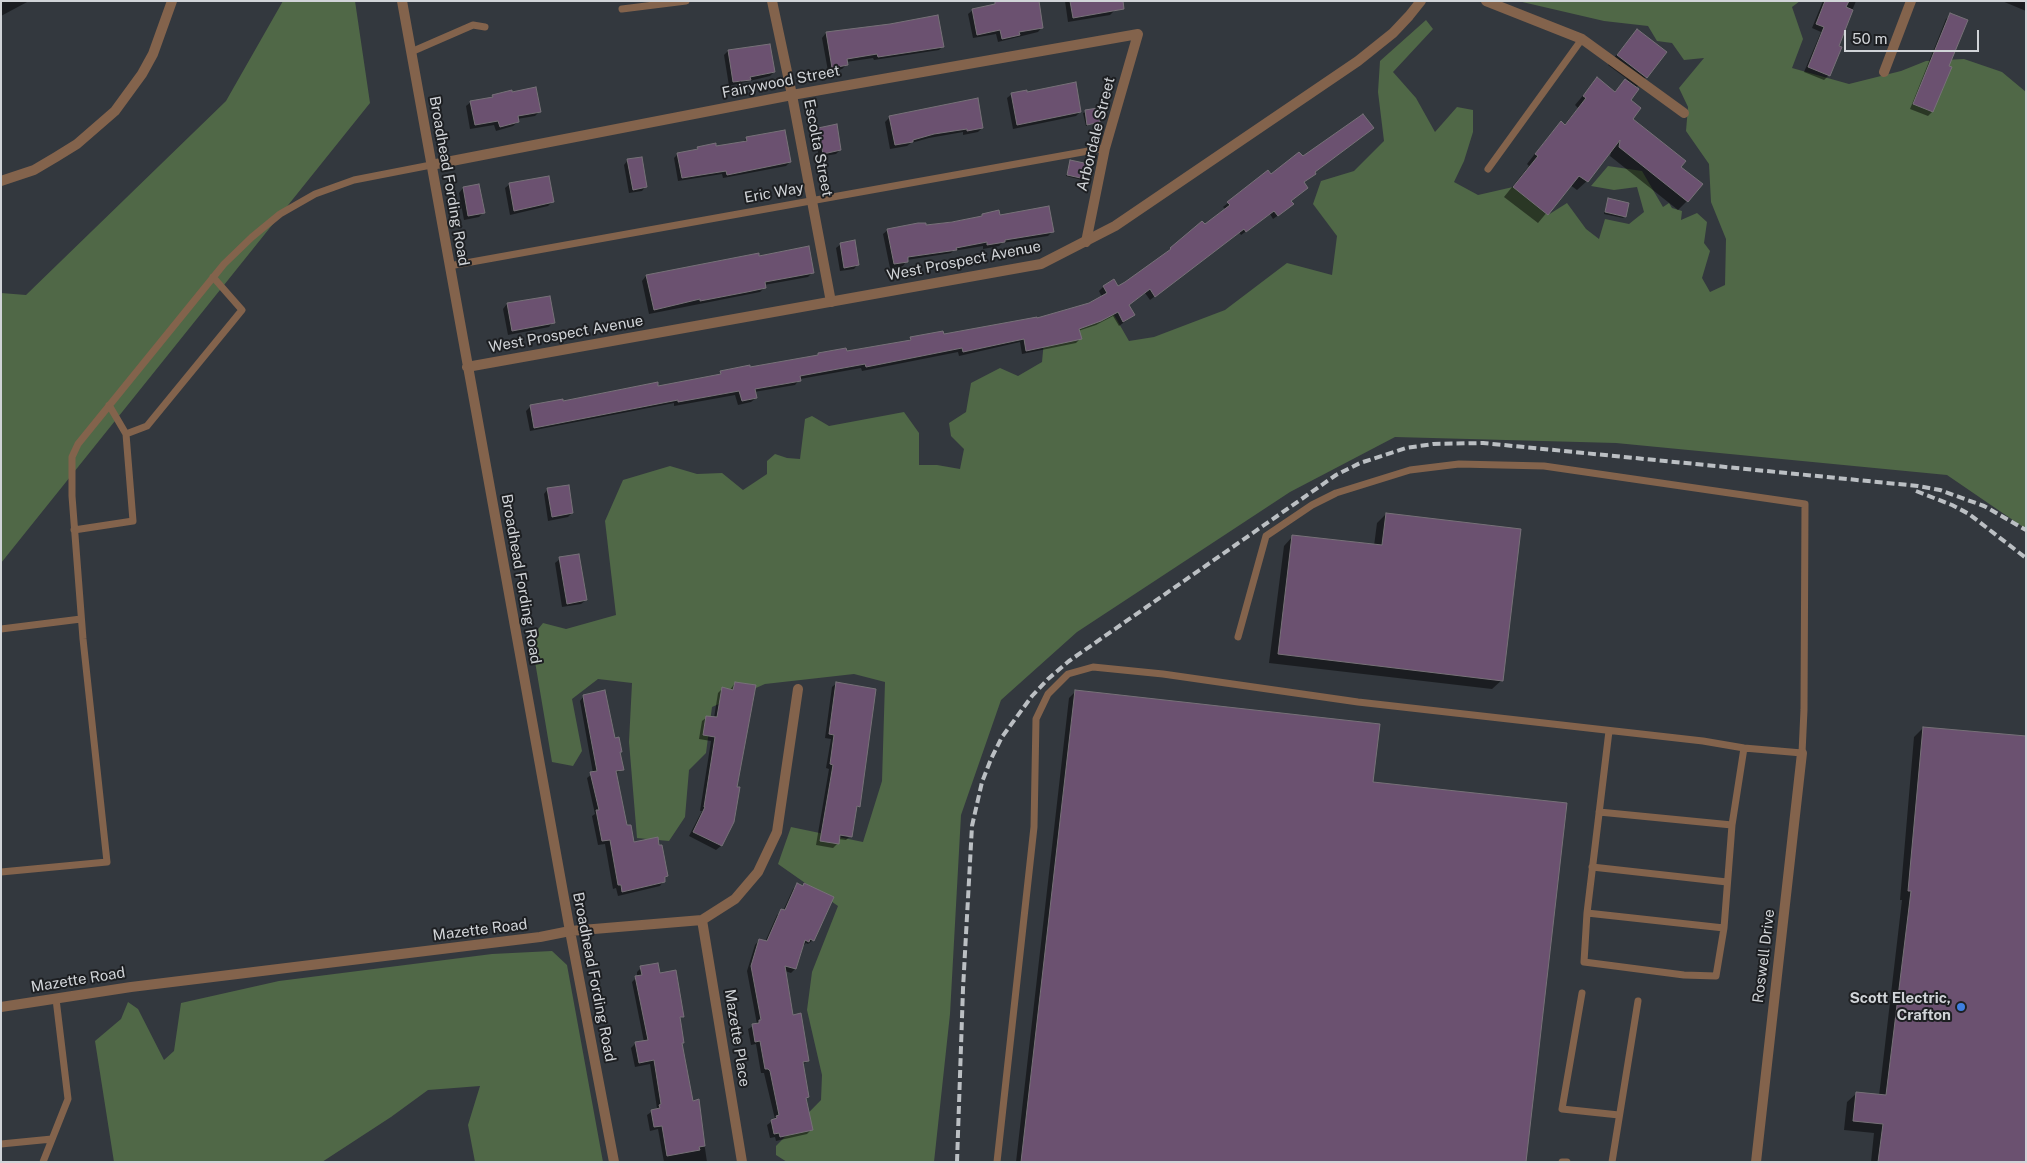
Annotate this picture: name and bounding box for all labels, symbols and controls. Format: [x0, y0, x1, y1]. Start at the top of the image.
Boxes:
scale bar [1847, 20, 1982, 52]
text: 50 m [1852, 30, 1887, 47]
street label: Fairywood Street [720, 62, 842, 102]
street label: Arbordale Street [1073, 75, 1119, 193]
street label: Broadhead Fording Road [425, 95, 473, 267]
street label: Escolta Street [800, 98, 836, 198]
street label: Eric Way [743, 179, 805, 207]
street label: West Prospect Avenue [885, 237, 1043, 285]
street label: West Prospect Avenue [487, 312, 645, 356]
street label: Broadhead Fording Road [497, 493, 545, 665]
street label: Broadhead Fording Road [569, 891, 619, 1063]
street label: Roswell Drive [1749, 908, 1779, 1004]
street label: Mazette Road [432, 915, 528, 945]
street label: Mazette Road [30, 964, 126, 996]
street label: Mazette Place [720, 988, 754, 1088]
place label: Scott Electric, Crafton [1849, 989, 1951, 1024]
marker: Scott Electric, Crafton [1955, 1001, 1967, 1013]

